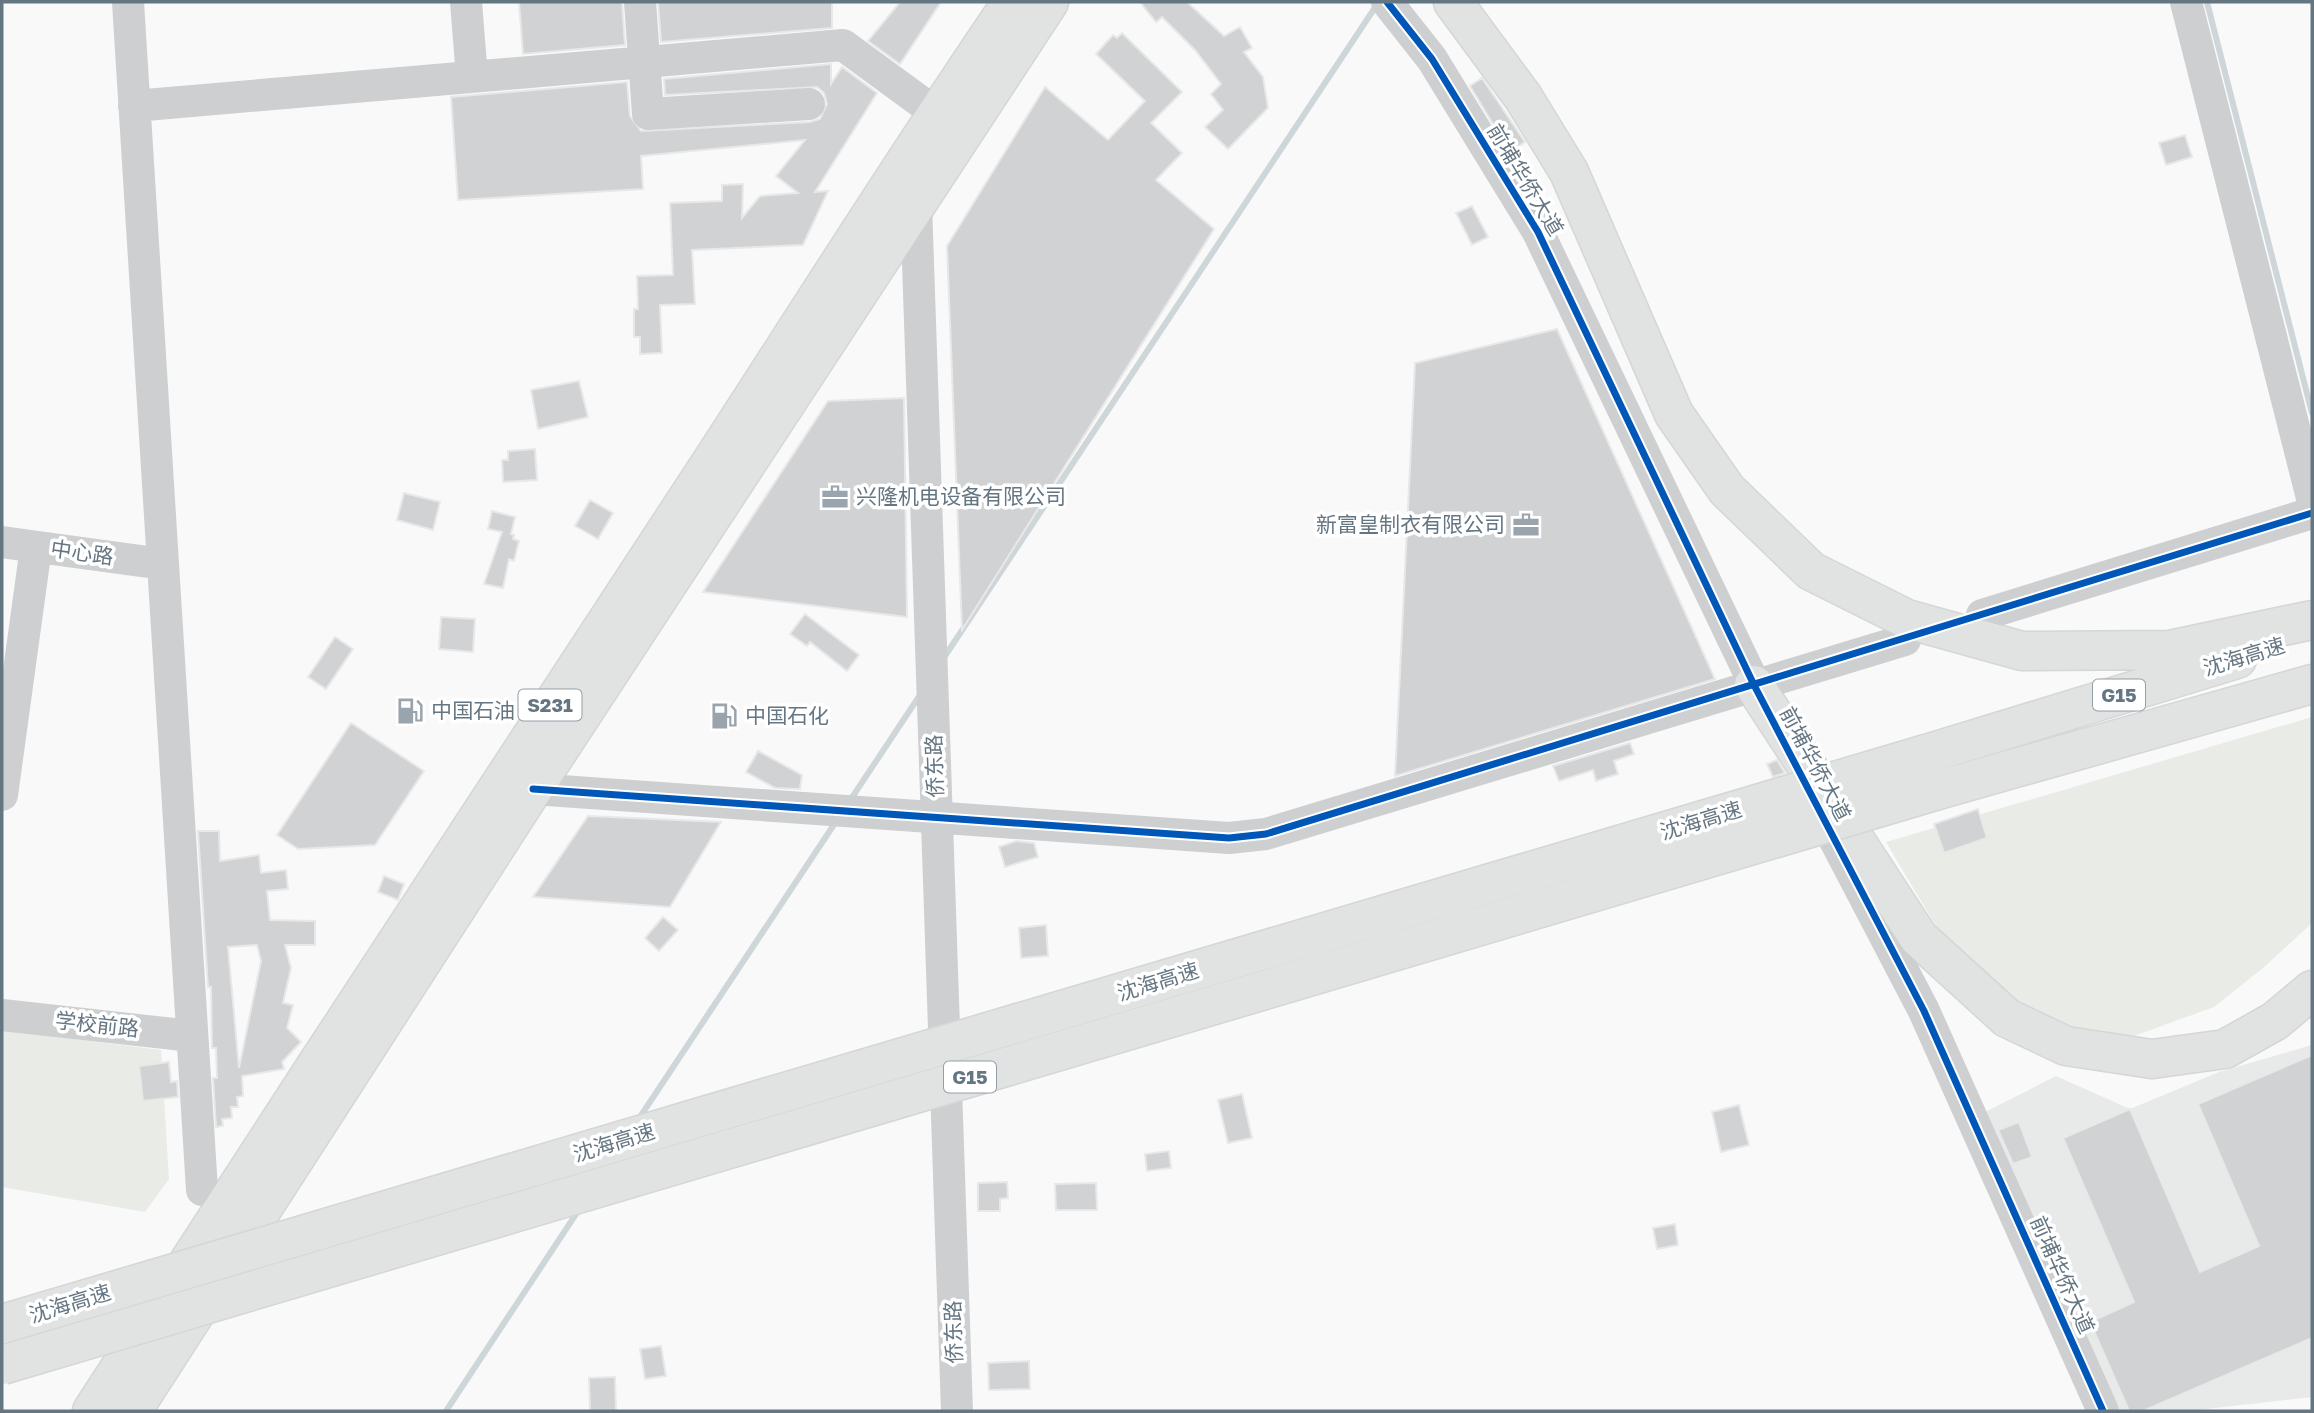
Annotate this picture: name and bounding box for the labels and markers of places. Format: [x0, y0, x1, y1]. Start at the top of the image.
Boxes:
office icon: 兴隆机电设备有限公司 [820, 482, 850, 512]
place label: 兴隆机电设备有限公司 [856, 483, 1066, 509]
office icon: 新富皇制衣有限公司 [1511, 510, 1541, 540]
place label: 新富皇制衣有限公司 [1316, 511, 1505, 537]
fuel station icon: 中国石油 [395, 696, 425, 726]
place label: 中国石油 [431, 697, 515, 723]
fuel station icon: 中国石化 [709, 701, 739, 731]
place label: 中国石化 [745, 702, 829, 728]

